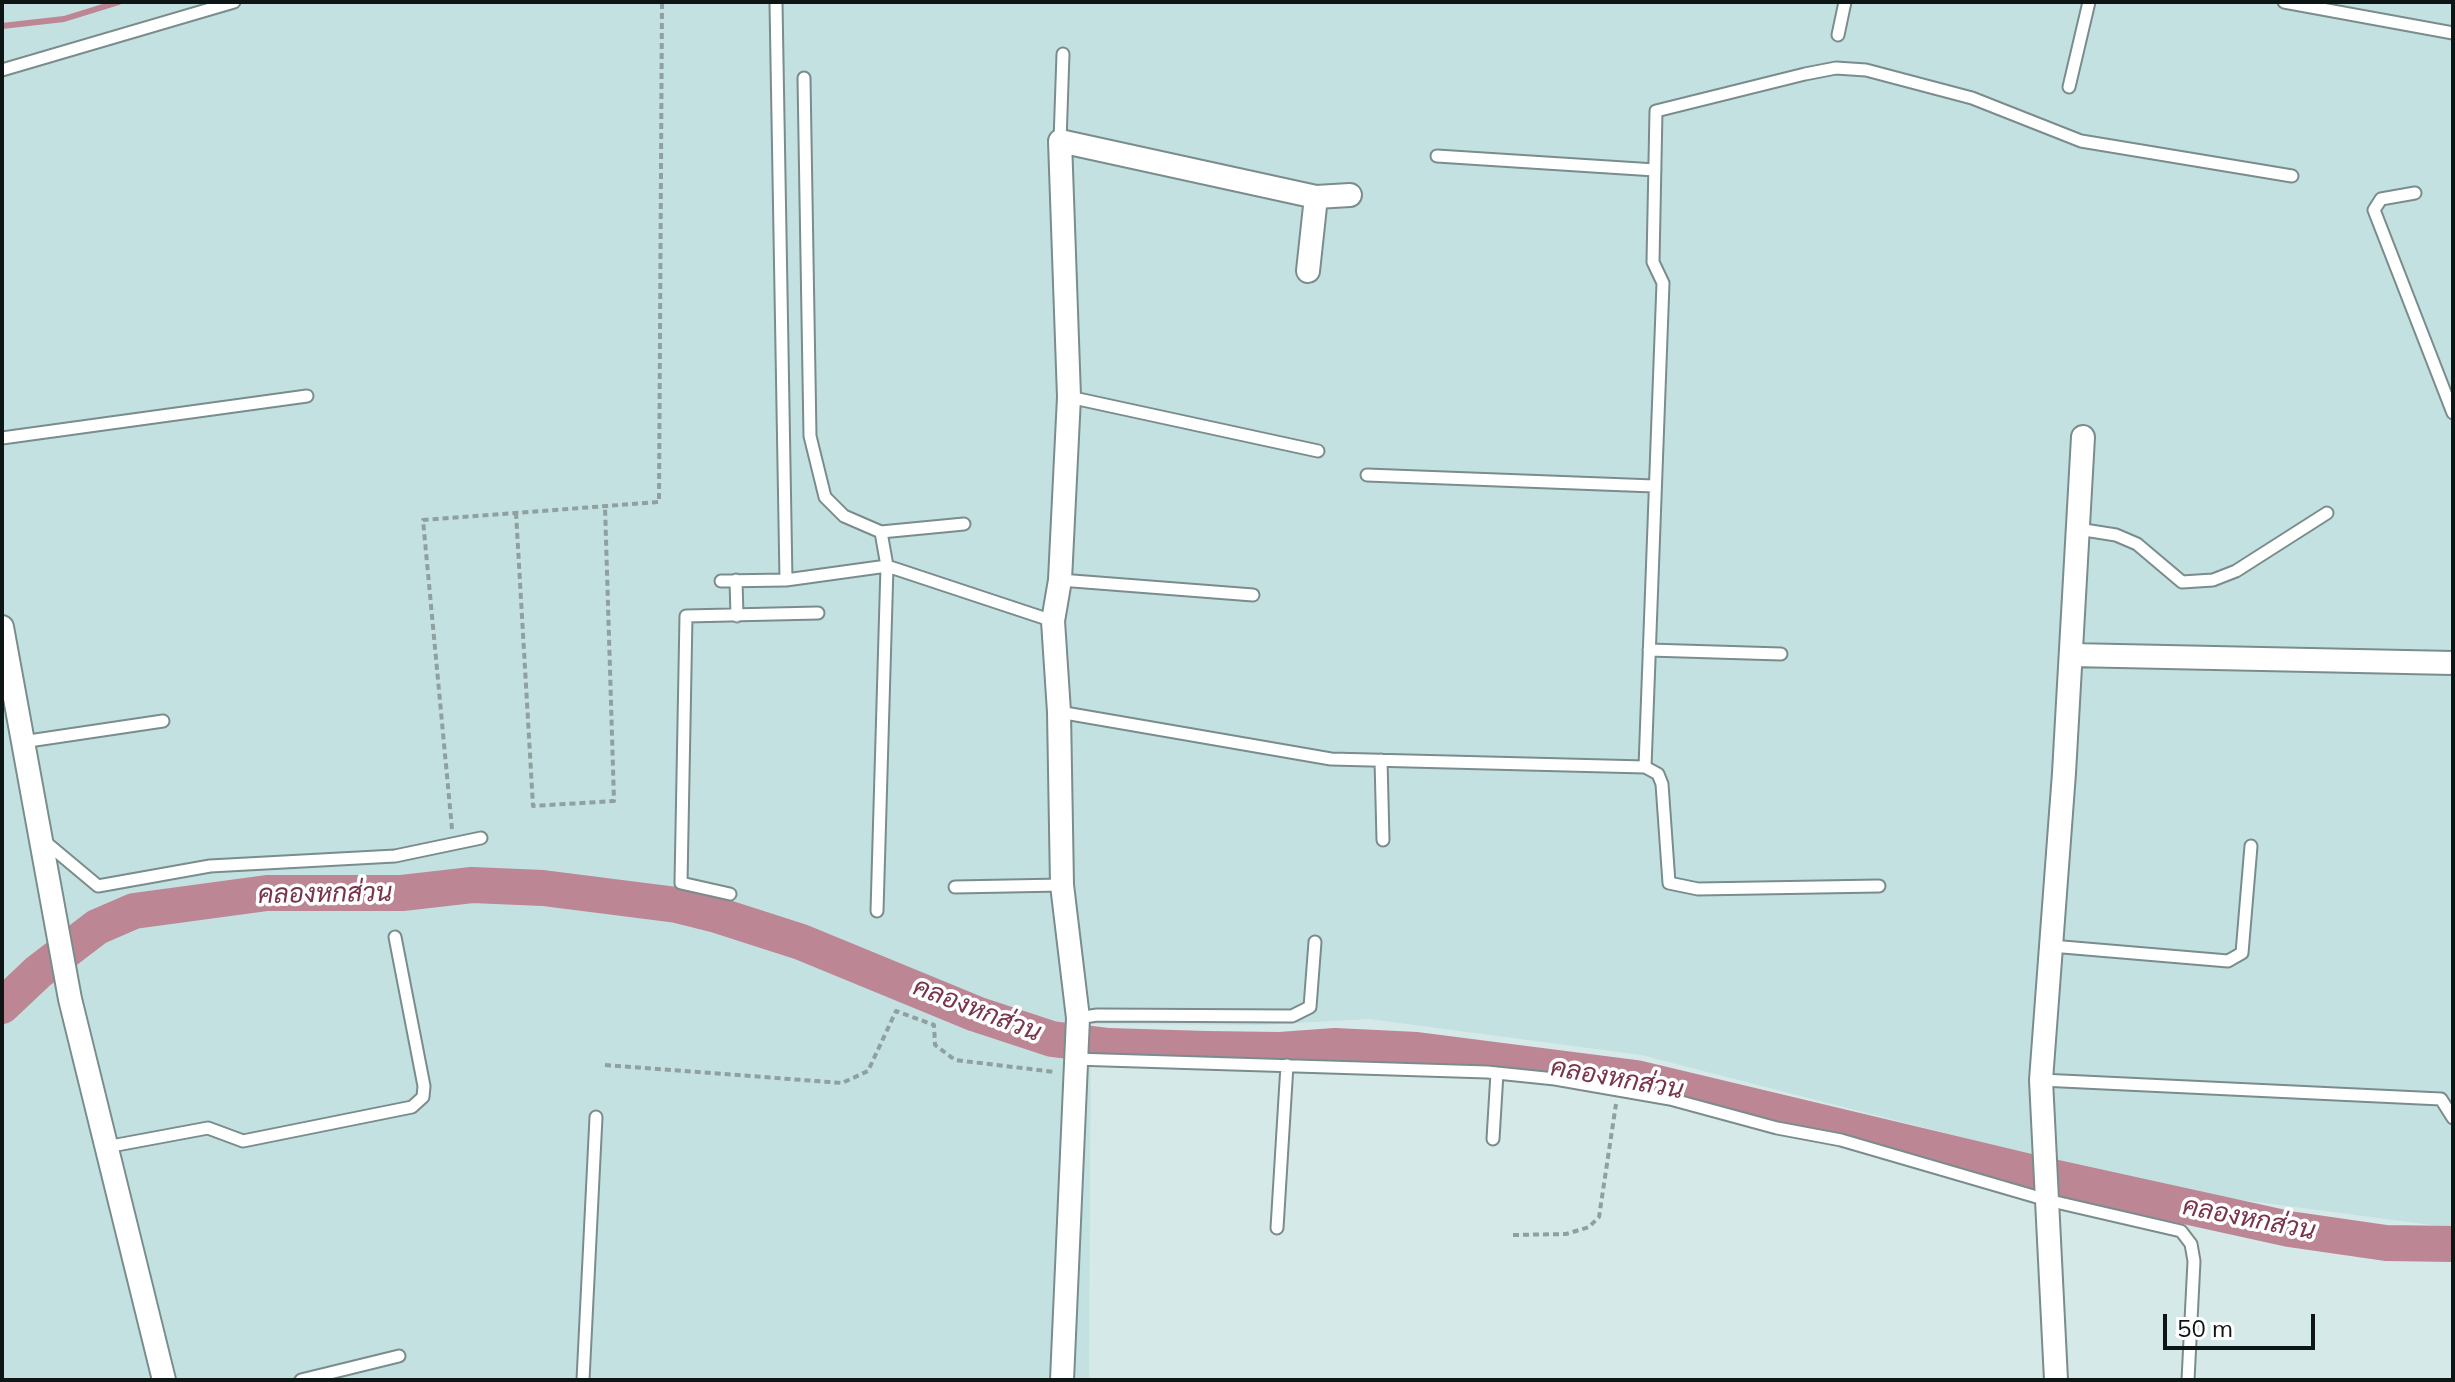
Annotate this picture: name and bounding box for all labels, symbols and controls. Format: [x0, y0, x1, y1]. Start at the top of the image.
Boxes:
water label: คลองหกส่วน [258, 877, 392, 911]
water label: คลองหกส่วน [909, 971, 1045, 1049]
water label: คลองหกส่วน [1548, 1052, 1686, 1106]
water label: คลองหกส่วน [2180, 1191, 2318, 1247]
scale bar [2167, 1298, 2319, 1348]
text: 50 m [2177, 1313, 2233, 1343]

